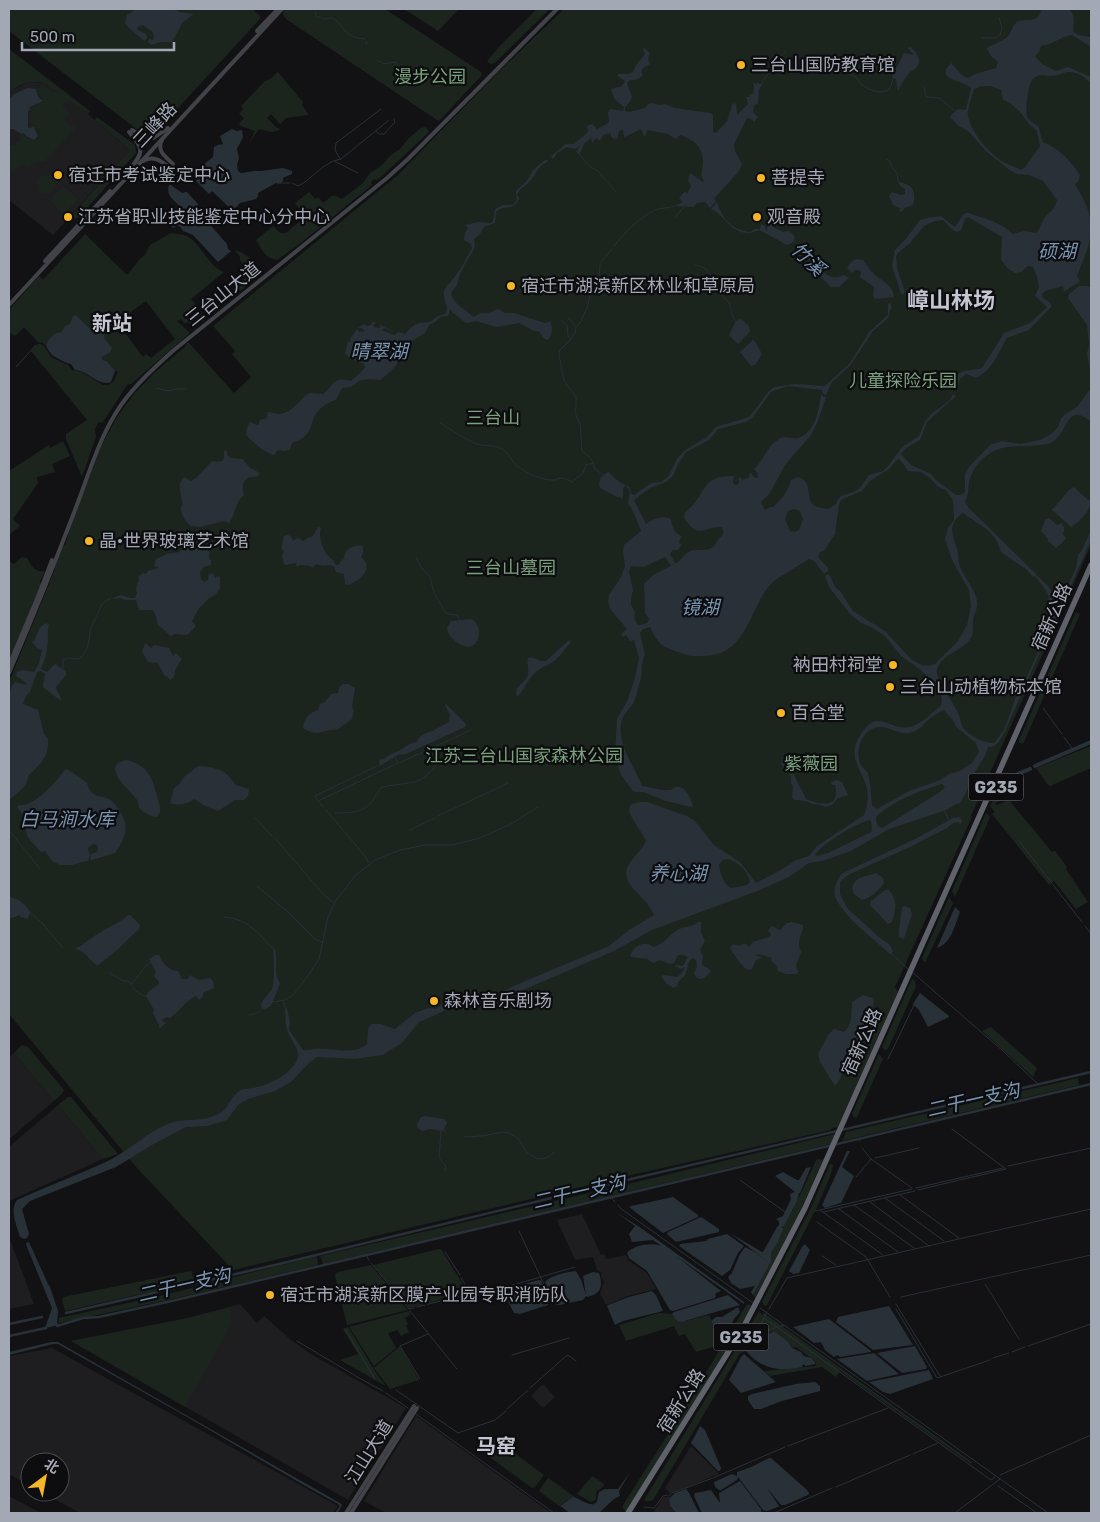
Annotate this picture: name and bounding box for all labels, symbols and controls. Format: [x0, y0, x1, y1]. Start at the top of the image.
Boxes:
scale bar [22, 20, 175, 52]
text: 500 m [30, 28, 75, 46]
place label: 三台山国防教育馆 [751, 54, 895, 76]
marker: 三台山国防教育馆 [735, 59, 747, 71]
park label: 漫步公园 [394, 66, 466, 88]
street label: 三峰路 [129, 98, 181, 152]
place label: 宿迁市考试鉴定中心 [68, 164, 230, 186]
place label: 菩提寺 [771, 167, 825, 189]
marker: 宿迁市考试鉴定中心 [52, 169, 64, 181]
marker: 菩提寺 [755, 172, 767, 184]
place label: 江苏省职业技能鉴定中心分中心 [78, 206, 330, 228]
place label: 观音殿 [767, 206, 821, 228]
marker: 江苏省职业技能鉴定中心分中心 [62, 211, 74, 223]
marker: 观音殿 [751, 211, 763, 223]
water label: 竹溪 [786, 238, 831, 282]
water label: 硕湖 [1038, 240, 1079, 263]
street label: 三台山大道 [181, 257, 265, 331]
place label: 宿迁市湖滨新区林业和草原局 [521, 275, 755, 297]
marker: 宿迁市湖滨新区林业和草原局 [505, 280, 517, 292]
district label: 嶂山林场 [907, 287, 995, 314]
district label: 新站 [92, 311, 132, 335]
water label: 晴翠湖 [350, 340, 410, 363]
park label: 儿童探险乐园 [849, 370, 957, 392]
park label: 三台山 [466, 407, 520, 429]
place label: 晶·世界玻璃艺术馆 [99, 530, 249, 552]
marker: 晶·世界玻璃艺术馆 [83, 535, 95, 547]
park label: 三台山墓园 [466, 557, 556, 579]
street label: 宿新公路 [1027, 580, 1077, 654]
water label: 镜湖 [681, 596, 722, 619]
place label: 衲田村祠堂 [793, 654, 883, 676]
marker: 衲田村祠堂 [887, 659, 899, 671]
place label: 三台山动植物标本馆 [900, 676, 1062, 698]
marker: 三台山动植物标本馆 [884, 681, 896, 693]
place label: 百合堂 [791, 702, 845, 724]
marker: 百合堂 [775, 707, 787, 719]
park label: 江苏三台山国家森林公园 [425, 745, 623, 767]
park label: 紫薇园 [784, 753, 838, 775]
road number: G235 [968, 774, 1024, 800]
water label: 白马涧水库 [19, 808, 117, 831]
water label: 养心湖 [649, 862, 709, 885]
place label: 森林音乐剧场 [444, 990, 552, 1012]
marker: 森林音乐剧场 [428, 995, 440, 1007]
street label: 宿新公路 [837, 1005, 887, 1079]
water label: 二干一支沟 [924, 1078, 1024, 1122]
water label: 二干一支沟 [530, 1170, 630, 1214]
water label: 二干一支沟 [135, 1263, 235, 1307]
place label: 宿迁市湖滨新区膜产业园专职消防队 [280, 1284, 568, 1306]
marker: 宿迁市湖滨新区膜产业园专职消防队 [264, 1289, 276, 1301]
road number: G235 [714, 1324, 768, 1350]
street label: 宿新公路 [653, 1365, 709, 1437]
street label: 江山大道 [341, 1416, 397, 1488]
district label: 马窑 [476, 1434, 516, 1458]
north arrow [20, 1452, 70, 1502]
text: 北 [41, 1455, 62, 1477]

